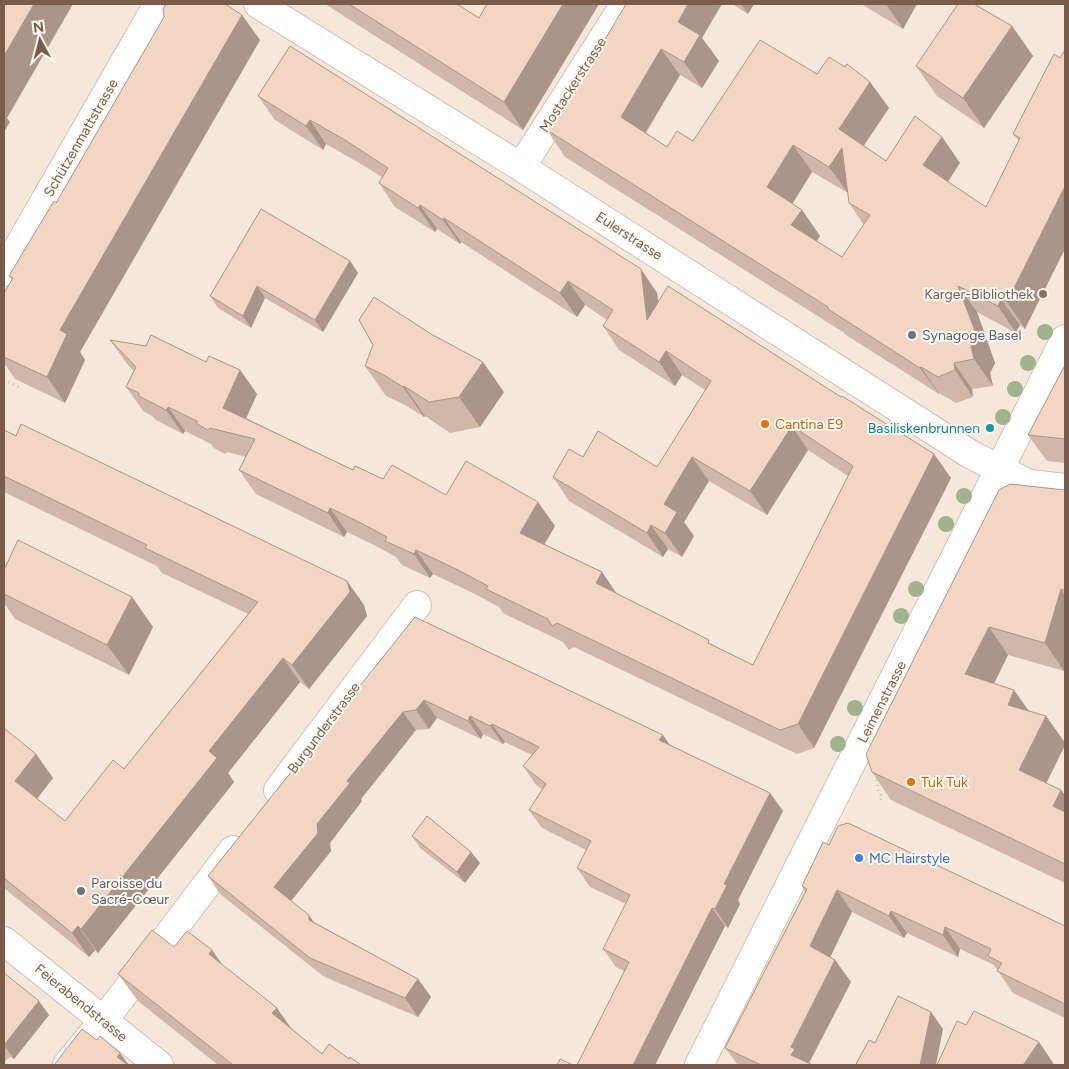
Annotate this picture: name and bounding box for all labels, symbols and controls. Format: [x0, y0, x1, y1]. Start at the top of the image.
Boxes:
north arrow [15, 15, 65, 65]
text: N [32, 18, 45, 37]
street label: Mostackerstrasse [536, 34, 610, 136]
street label: Schützenmattstrasse [40, 76, 122, 200]
street label: Eulerstrasse [593, 208, 666, 264]
place label: Karger-Bibliothek [924, 286, 1033, 303]
marker: Karger-Bibliothek [1037, 288, 1049, 300]
place label: Synagoge Basel [922, 327, 1022, 344]
marker: Synagoge Basel [906, 329, 918, 341]
place label: Cantina E9 [775, 416, 843, 433]
marker: Cantina E9 [759, 418, 771, 430]
place label: Basiliskenbrunnen [868, 420, 980, 437]
marker: Basiliskenbrunnen [984, 422, 996, 434]
street label: Leimenstrasse [854, 658, 910, 746]
street label: Burgunderstrasse [284, 679, 364, 777]
place label: Tuk Tuk [921, 774, 968, 791]
marker: Tuk Tuk [905, 776, 917, 788]
place label: MC Hairstyle [869, 850, 950, 867]
marker: MC Hairstyle [853, 852, 865, 864]
place label: Paroisse du Sacré-Cœur [91, 875, 169, 908]
marker: Paroisse du Sacré-Cœur [75, 885, 87, 897]
street label: Feierabendstrasse [31, 960, 131, 1046]

